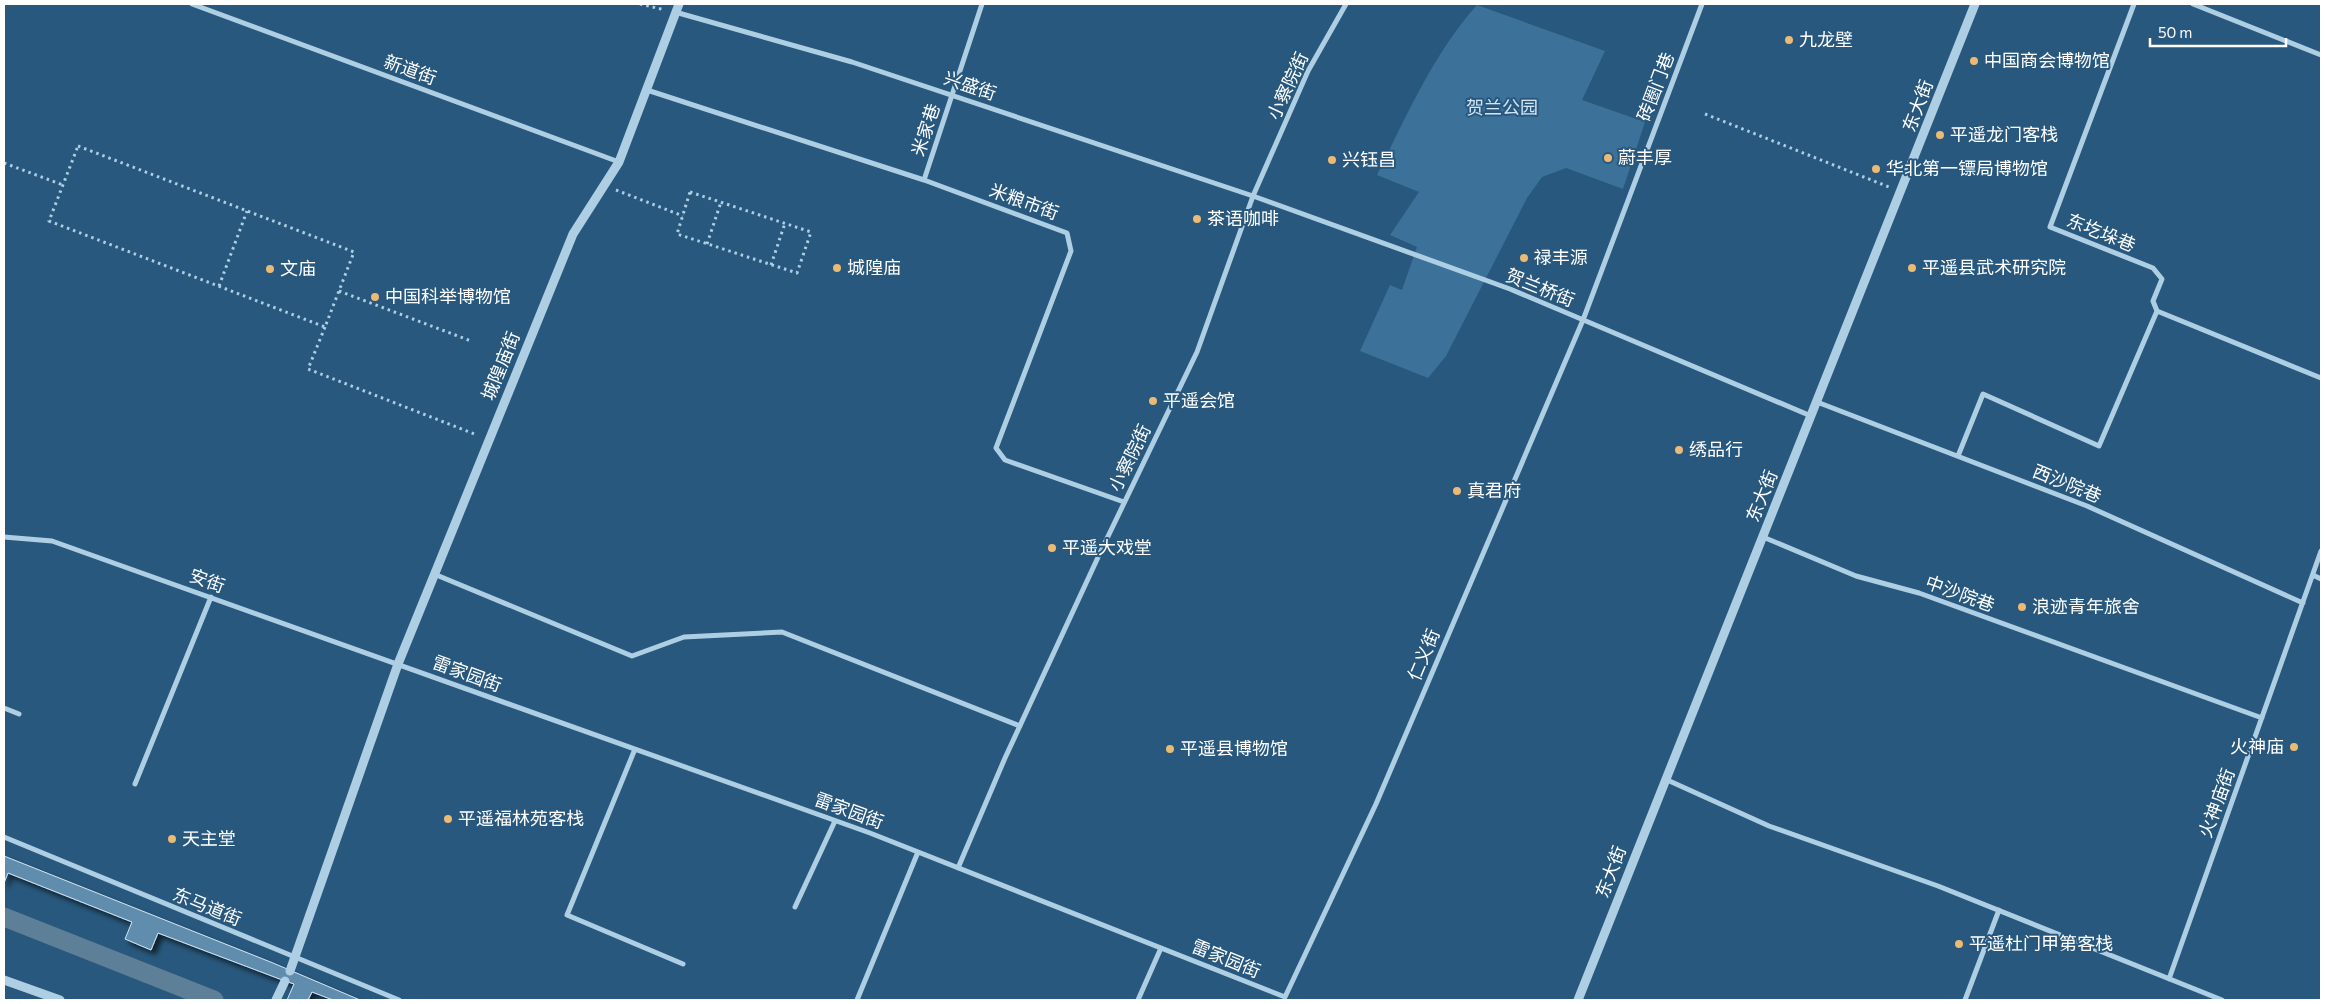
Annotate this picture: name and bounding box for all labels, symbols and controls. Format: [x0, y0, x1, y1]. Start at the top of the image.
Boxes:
scale bar [2150, 15, 2286, 47]
text: 50 m [2158, 23, 2192, 41]
place label: 九龙壁 [1799, 28, 1853, 50]
marker: 九龙壁 [1783, 34, 1795, 46]
street label: 小察院街 [1262, 48, 1312, 123]
street label: 新道街 [381, 49, 439, 89]
street label: 砖圈门巷 [1632, 49, 1678, 124]
place label: 中国商会博物馆 [1984, 49, 2110, 71]
marker: 中国商会博物馆 [1968, 55, 1980, 67]
street label: 兴盛街 [941, 66, 999, 104]
street label: 东大街 [1897, 76, 1937, 135]
park label: 贺兰公园 [1466, 96, 1538, 118]
street label: 米家巷 [906, 101, 944, 159]
place label: 平遥龙门客栈 [1950, 123, 2058, 145]
marker: 平遥龙门客栈 [1934, 129, 1946, 141]
place label: 蔚丰厚 [1618, 146, 1672, 168]
place label: 兴钰昌 [1342, 148, 1396, 170]
marker: 蔚丰厚 [1602, 152, 1614, 164]
marker: 兴钰昌 [1326, 154, 1338, 166]
place label: 华北第一镖局博物馆 [1886, 157, 2048, 179]
marker: 华北第一镖局博物馆 [1870, 163, 1882, 175]
street label: 米粮市街 [987, 178, 1062, 224]
place label: 茶语咖啡 [1207, 207, 1279, 229]
street label: 东圪垛巷 [2064, 208, 2139, 256]
marker: 茶语咖啡 [1191, 213, 1203, 225]
place label: 禄丰源 [1534, 246, 1588, 268]
marker: 禄丰源 [1518, 252, 1530, 264]
place label: 城隍庙 [847, 256, 901, 278]
place label: 平遥县武术研究院 [1922, 256, 2066, 278]
place label: 文庙 [280, 257, 316, 279]
marker: 城隍庙 [831, 262, 843, 274]
marker: 平遥县武术研究院 [1906, 262, 1918, 274]
marker: 文庙 [264, 263, 276, 275]
street label: 贺兰桥街 [1503, 263, 1578, 311]
place label: 中国科举博物馆 [385, 285, 511, 307]
marker: 中国科举博物馆 [369, 291, 381, 303]
street label: 城隍庙街 [476, 328, 524, 403]
place label: 平遥会馆 [1163, 389, 1235, 411]
marker: 平遥会馆 [1147, 395, 1159, 407]
street label: 小察院街 [1103, 420, 1155, 495]
place label: 绣品行 [1689, 438, 1743, 460]
marker: 绣品行 [1673, 444, 1685, 456]
street label: 西沙院巷 [2030, 459, 2105, 507]
street label: 东大街 [1741, 466, 1781, 525]
place label: 真君府 [1467, 479, 1521, 501]
marker: 真君府 [1451, 485, 1463, 497]
place label: 平遥大戏堂 [1062, 536, 1152, 558]
marker: 平遥大戏堂 [1046, 542, 1058, 554]
street label: 安街 [187, 564, 228, 597]
street label: 中沙院巷 [1923, 570, 1998, 616]
place label: 浪迹青年旅舍 [2032, 595, 2140, 617]
marker: 浪迹青年旅舍 [2016, 601, 2028, 613]
street label: 仁义街 [1402, 625, 1444, 684]
street label: 雷家园街 [430, 650, 505, 696]
place label: 火神庙 [2230, 735, 2284, 757]
place label: 平遥县博物馆 [1180, 737, 1288, 759]
marker: 火神庙 [2288, 741, 2300, 753]
marker: 平遥县博物馆 [1164, 743, 1176, 755]
street label: 火神庙街 [2193, 765, 2239, 840]
street label: 雷家园街 [812, 787, 887, 833]
place label: 平遥福林苑客栈 [458, 807, 584, 829]
marker: 平遥福林苑客栈 [442, 813, 454, 825]
place label: 天主堂 [182, 827, 236, 849]
marker: 天主堂 [166, 833, 178, 845]
street label: 东大街 [1590, 842, 1630, 901]
street label: 东马道街 [170, 882, 245, 930]
place label: 平遥杜门甲第客栈 [1969, 932, 2113, 954]
street label: 雷家园街 [1189, 934, 1264, 982]
marker: 平遥杜门甲第客栈 [1953, 938, 1965, 950]

